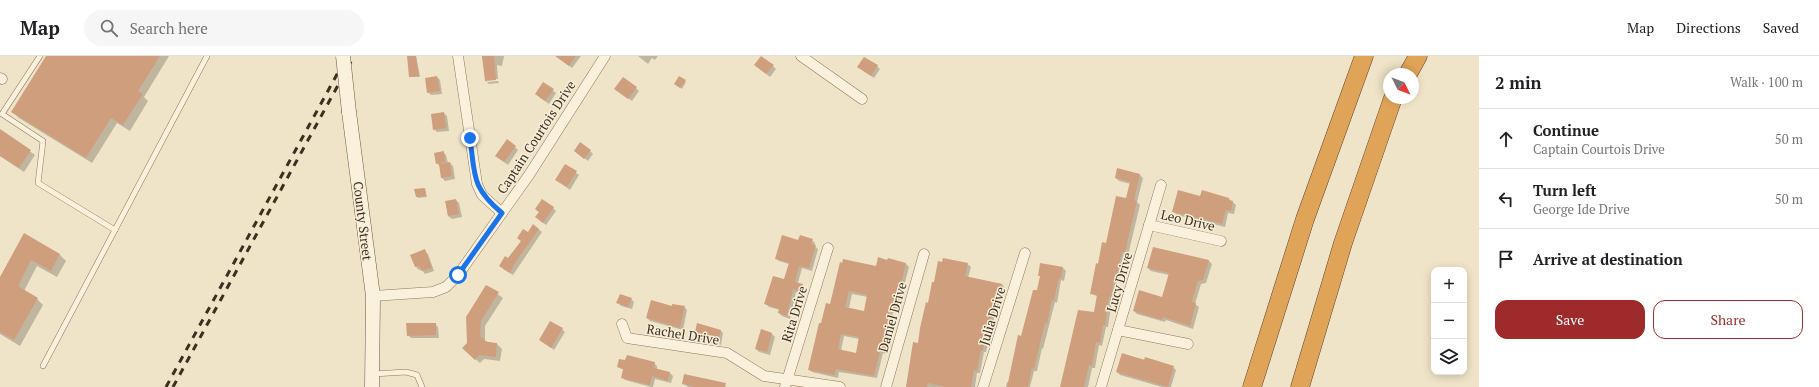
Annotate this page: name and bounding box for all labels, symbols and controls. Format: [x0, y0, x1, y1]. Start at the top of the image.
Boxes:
search box [84, 10, 364, 46]
text: Map [20, 15, 60, 40]
icon: search [98, 17, 120, 39]
text: Search here [130, 18, 208, 38]
text: Map [1627, 18, 1654, 37]
text: Directions [1676, 18, 1741, 37]
text: Saved [1763, 18, 1799, 37]
north arrow [1383, 68, 1419, 104]
text: 2 min [1495, 71, 1542, 94]
text: Walk · 100 m [1730, 73, 1803, 91]
street label: Captain Courtois Drive [493, 77, 579, 197]
text: Continue [1533, 120, 1599, 140]
icon: ahead [1495, 128, 1517, 150]
route end [461, 129, 479, 147]
text: 50 m [1775, 130, 1803, 148]
text: Captain Courtois Drive [1533, 140, 1665, 158]
street label: County Street [349, 180, 377, 262]
text: Turn left [1533, 180, 1597, 200]
icon: left [1495, 188, 1517, 210]
text: 50 m [1775, 190, 1803, 208]
text: George Ide Drive [1533, 200, 1630, 218]
street label: Leo Drive [1159, 205, 1217, 235]
icon: arrive [1495, 248, 1517, 270]
text: Arrive at destination [1533, 249, 1683, 269]
street label: Lucy Drive [1102, 250, 1136, 314]
route start [449, 266, 467, 284]
map controls [1431, 267, 1467, 375]
button: + [1431, 267, 1467, 303]
street label: Daniel Drive [873, 280, 911, 354]
street label: Rita Drive [777, 284, 811, 344]
street label: Julia Drive [975, 284, 1009, 348]
button: Save [1495, 300, 1645, 339]
button: Share [1653, 300, 1803, 339]
button: − [1431, 303, 1467, 339]
street label: Rachel Drive [645, 319, 721, 349]
button: layers [1431, 339, 1467, 375]

